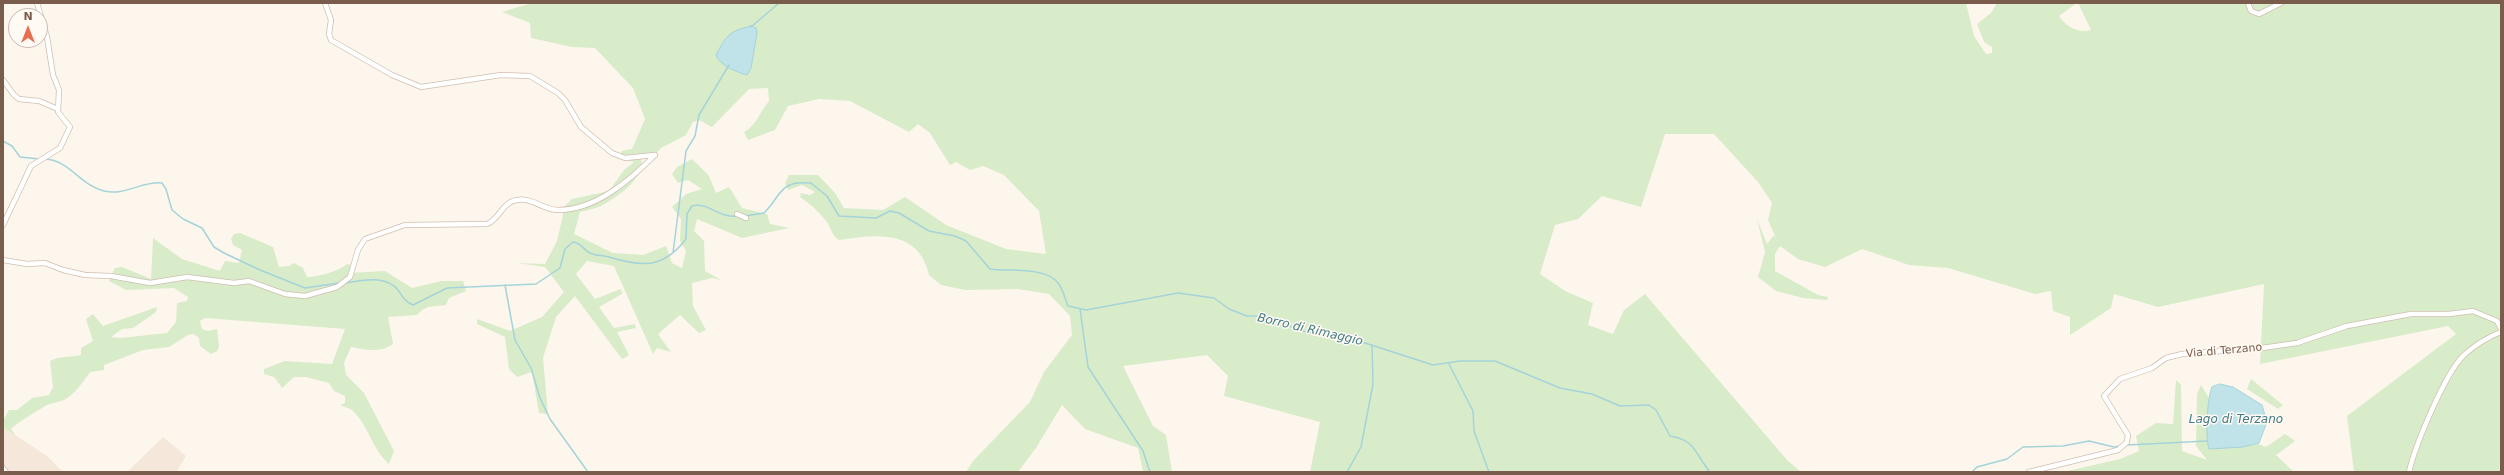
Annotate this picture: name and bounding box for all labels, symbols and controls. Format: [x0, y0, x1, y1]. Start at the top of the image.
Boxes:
north arrow [8, 8, 48, 48]
text: N [23, 10, 33, 23]
water label: Borro di Rimaggio [1256, 311, 1364, 349]
street label: Via di Terzano [2185, 341, 2263, 361]
water label: Lago di Terzano [2189, 413, 2283, 427]

